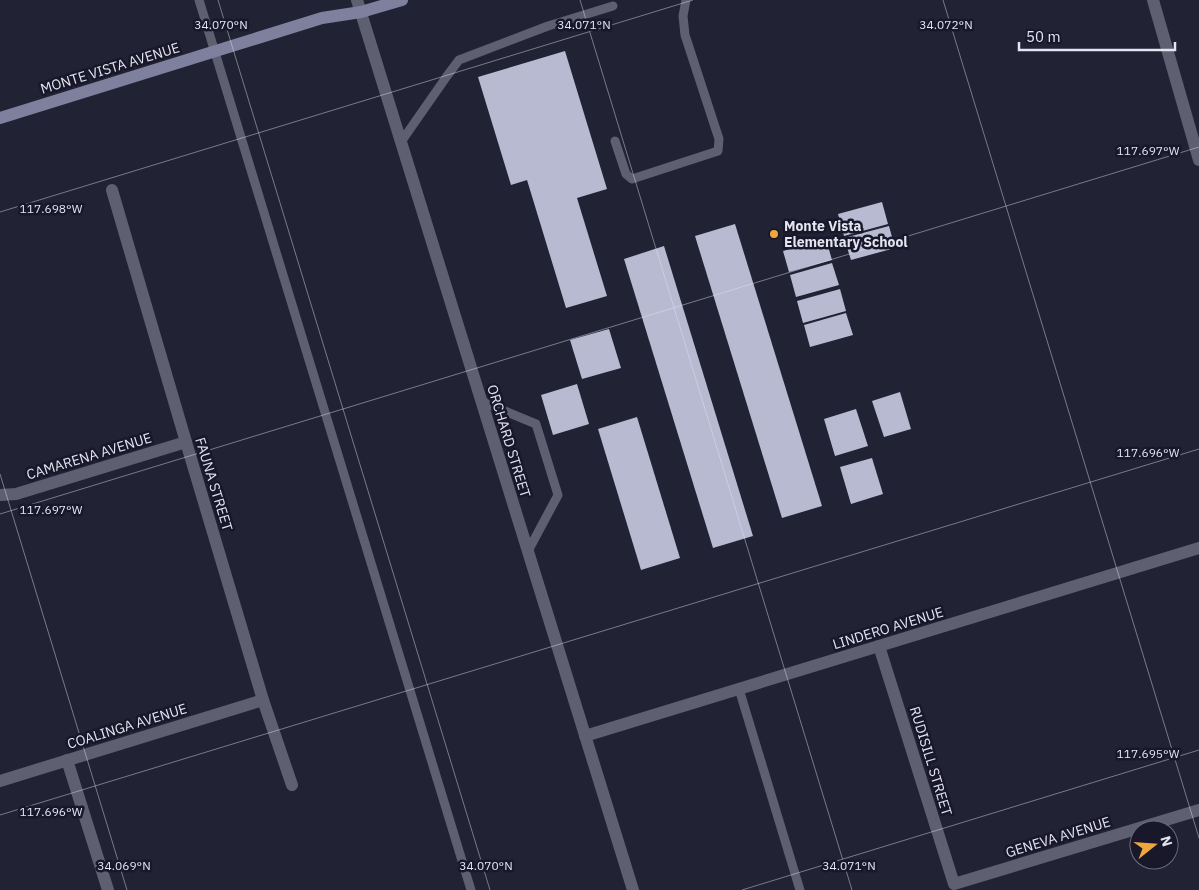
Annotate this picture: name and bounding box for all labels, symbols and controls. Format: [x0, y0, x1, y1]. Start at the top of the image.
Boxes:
text: 34.070°N [194, 17, 248, 32]
text: 34.071°N [557, 17, 611, 32]
text: 34.072°N [919, 17, 973, 32]
scale bar [1019, 20, 1175, 52]
text: 50 m [1026, 27, 1061, 46]
street label: MONTE VISTA AVENUE [38, 38, 182, 98]
text: 117.697°W [1117, 143, 1180, 158]
text: 117.698°W [20, 201, 83, 216]
place label: Monte Vista Elementary School [784, 217, 908, 251]
marker: Monte Vista Elementary School [768, 228, 780, 240]
street label: ORCHARD STREET [483, 382, 535, 500]
street label: CAMARENA AVENUE [24, 428, 154, 484]
street label: FAUNA STREET [191, 435, 237, 533]
text: 117.696°W [1117, 445, 1180, 460]
text: 117.697°W [20, 502, 83, 517]
street label: LINDERO AVENUE [831, 603, 945, 653]
street label: COALINGA AVENUE [65, 699, 189, 753]
street label: RUDISILL STREET [906, 704, 956, 818]
text: 117.695°W [1117, 746, 1180, 761]
text: 117.696°W [20, 804, 83, 819]
street label: GENEVA AVENUE [1003, 813, 1113, 861]
north arrow [1129, 820, 1179, 870]
text: N [1156, 834, 1177, 849]
text: 34.069°N [97, 858, 151, 873]
text: 34.070°N [459, 858, 513, 873]
text: 34.071°N [822, 858, 876, 873]

